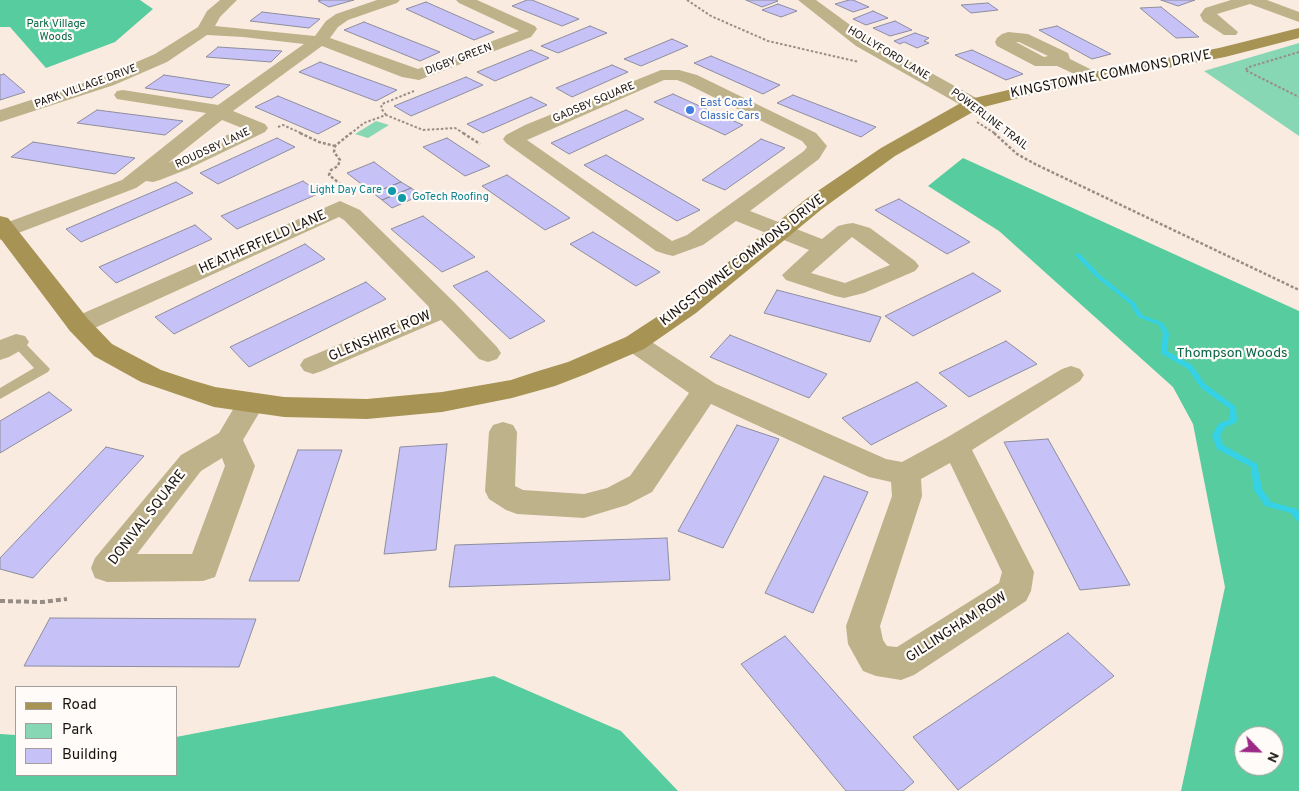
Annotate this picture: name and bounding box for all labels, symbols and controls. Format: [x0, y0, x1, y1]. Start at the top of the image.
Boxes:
park label: Park Village Woods [26, 18, 86, 44]
street label: HOLLYFORD LANE [845, 24, 931, 84]
street label: DIGBY GREEN [424, 41, 494, 79]
street label: KINGSTOWNE COMMONS DRIVE [1009, 47, 1213, 103]
street label: PARK VILLAGE DRIVE [33, 62, 139, 112]
street label: GADSBY SQUARE [551, 80, 637, 126]
street label: POWERLINE TRAIL [948, 87, 1030, 153]
place label: East Coast Classic Cars [700, 97, 759, 123]
marker: East Coast Classic Cars [684, 104, 696, 116]
street label: ROUDSBY LANE [173, 126, 253, 172]
place label: Light Day Care [310, 184, 382, 198]
marker: Light Day Care [386, 185, 398, 197]
place label: GoTech Roofing [412, 191, 489, 205]
marker: GoTech Roofing [396, 192, 408, 204]
street label: KINGSTOWNE COMMONS DRIVE [657, 192, 829, 330]
street label: HEATHERFIELD LANE [197, 207, 329, 279]
street label: GLENSHIRE ROW [326, 308, 434, 366]
park label: Thompson Woods [1176, 346, 1288, 362]
street label: DONIVAL SQUARE [106, 467, 190, 569]
street label: GILLINGHAM ROW [903, 589, 1011, 667]
legend [15, 686, 178, 776]
text: Road [62, 696, 97, 715]
text: Park [62, 721, 93, 740]
north arrow [1234, 726, 1284, 776]
text: Building [62, 746, 117, 765]
text: N [1262, 749, 1282, 765]

